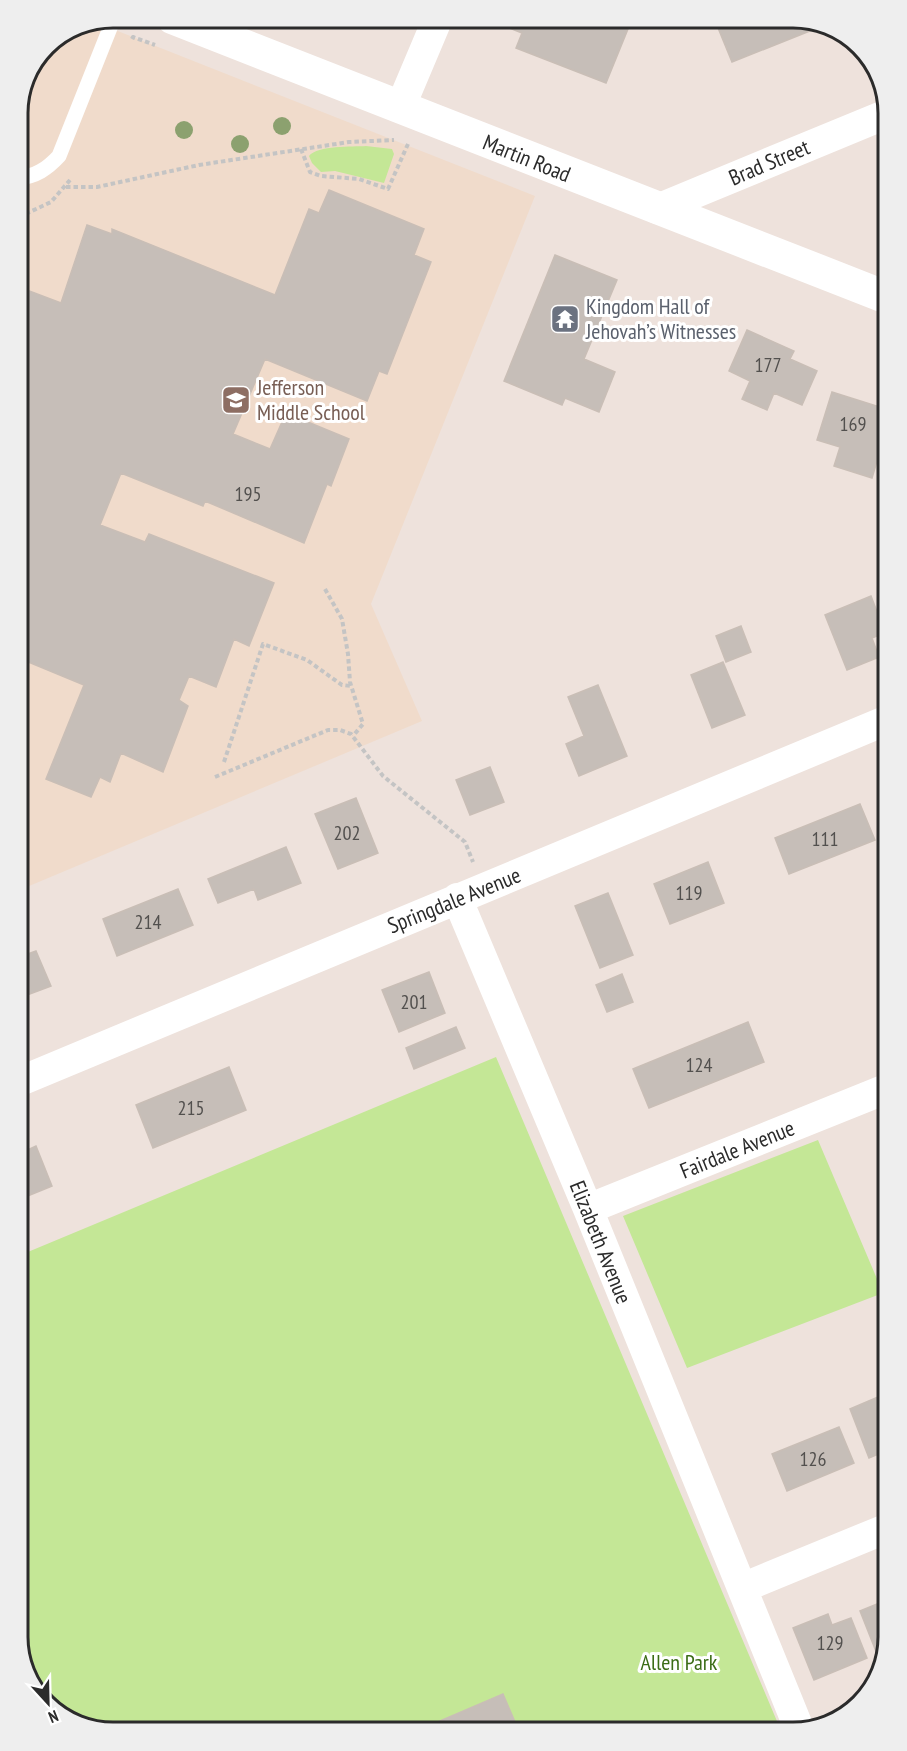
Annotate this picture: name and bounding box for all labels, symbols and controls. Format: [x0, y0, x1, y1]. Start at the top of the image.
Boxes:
street label: Martin Road [479, 128, 575, 188]
street label: Brad Street [724, 133, 814, 191]
place label: Kingdom Hall of Jehovah’s Witnesses [585, 292, 736, 345]
temple icon: Kingdom Hall of Jehovah’s Witnesses [549, 303, 581, 335]
house number: 177 [755, 352, 782, 378]
place label: Jefferson Middle School [256, 373, 366, 426]
school or university icon: Jefferson Middle School [220, 384, 252, 416]
house number: 169 [840, 411, 867, 437]
house number: 195 [235, 481, 262, 507]
house number: 202 [334, 820, 361, 846]
house number: 111 [812, 826, 839, 852]
street label: Springdale Avenue [383, 861, 525, 939]
house number: 119 [676, 880, 703, 906]
house number: 214 [135, 909, 162, 935]
house number: 201 [401, 989, 428, 1015]
house number: 124 [686, 1052, 713, 1078]
house number: 215 [178, 1095, 205, 1121]
street label: Fairdale Avenue [676, 1113, 798, 1185]
street label: Elizabeth Avenue [564, 1176, 638, 1308]
house number: 126 [800, 1446, 827, 1472]
house number: 129 [817, 1630, 844, 1656]
park label: Allen Park [641, 1648, 718, 1676]
north arrow [18, 1673, 78, 1733]
text: N [46, 1706, 61, 1728]

